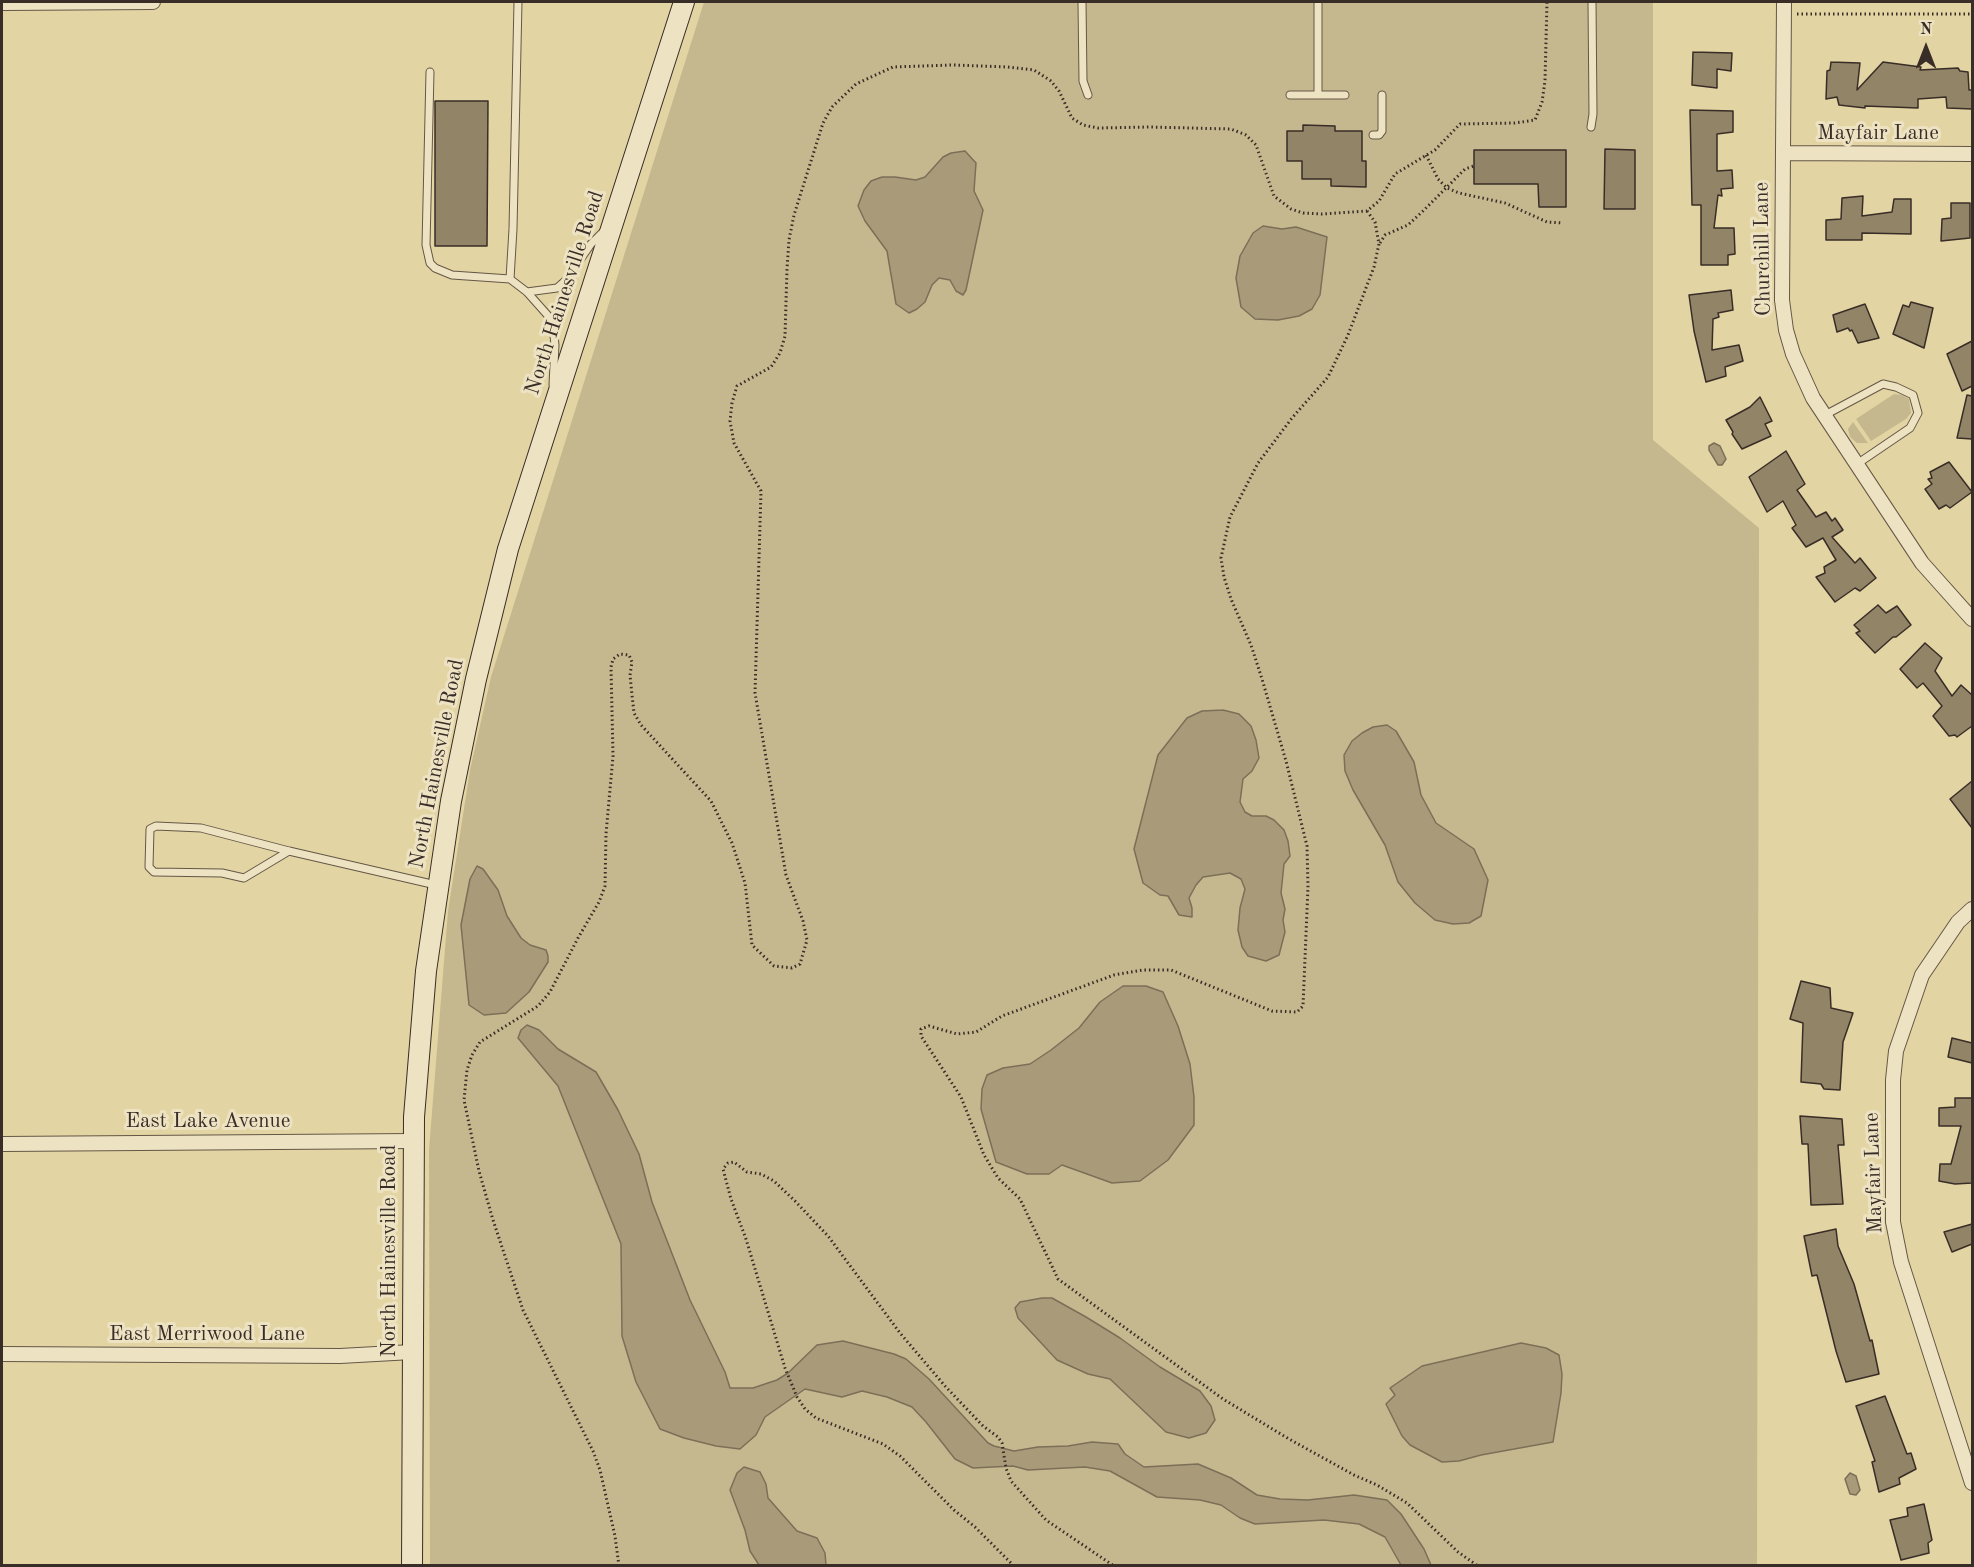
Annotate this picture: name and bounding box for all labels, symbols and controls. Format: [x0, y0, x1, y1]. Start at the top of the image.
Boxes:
north arrow [1896, 18, 1956, 78]
text: N [1920, 22, 1932, 38]
street label: Mayfair Lane [1817, 120, 1939, 146]
street label: Churchill Lane [1749, 182, 1777, 316]
street label: North Hainesville Road [520, 188, 610, 398]
street label: North Hainesville Road [404, 657, 470, 871]
street label: East Lake Avenue [126, 1108, 290, 1134]
street label: Mayfair Lane [1859, 1112, 1889, 1234]
street label: North Hainesville Road [376, 1144, 402, 1358]
street label: East Merriwood Lane [109, 1321, 305, 1347]

